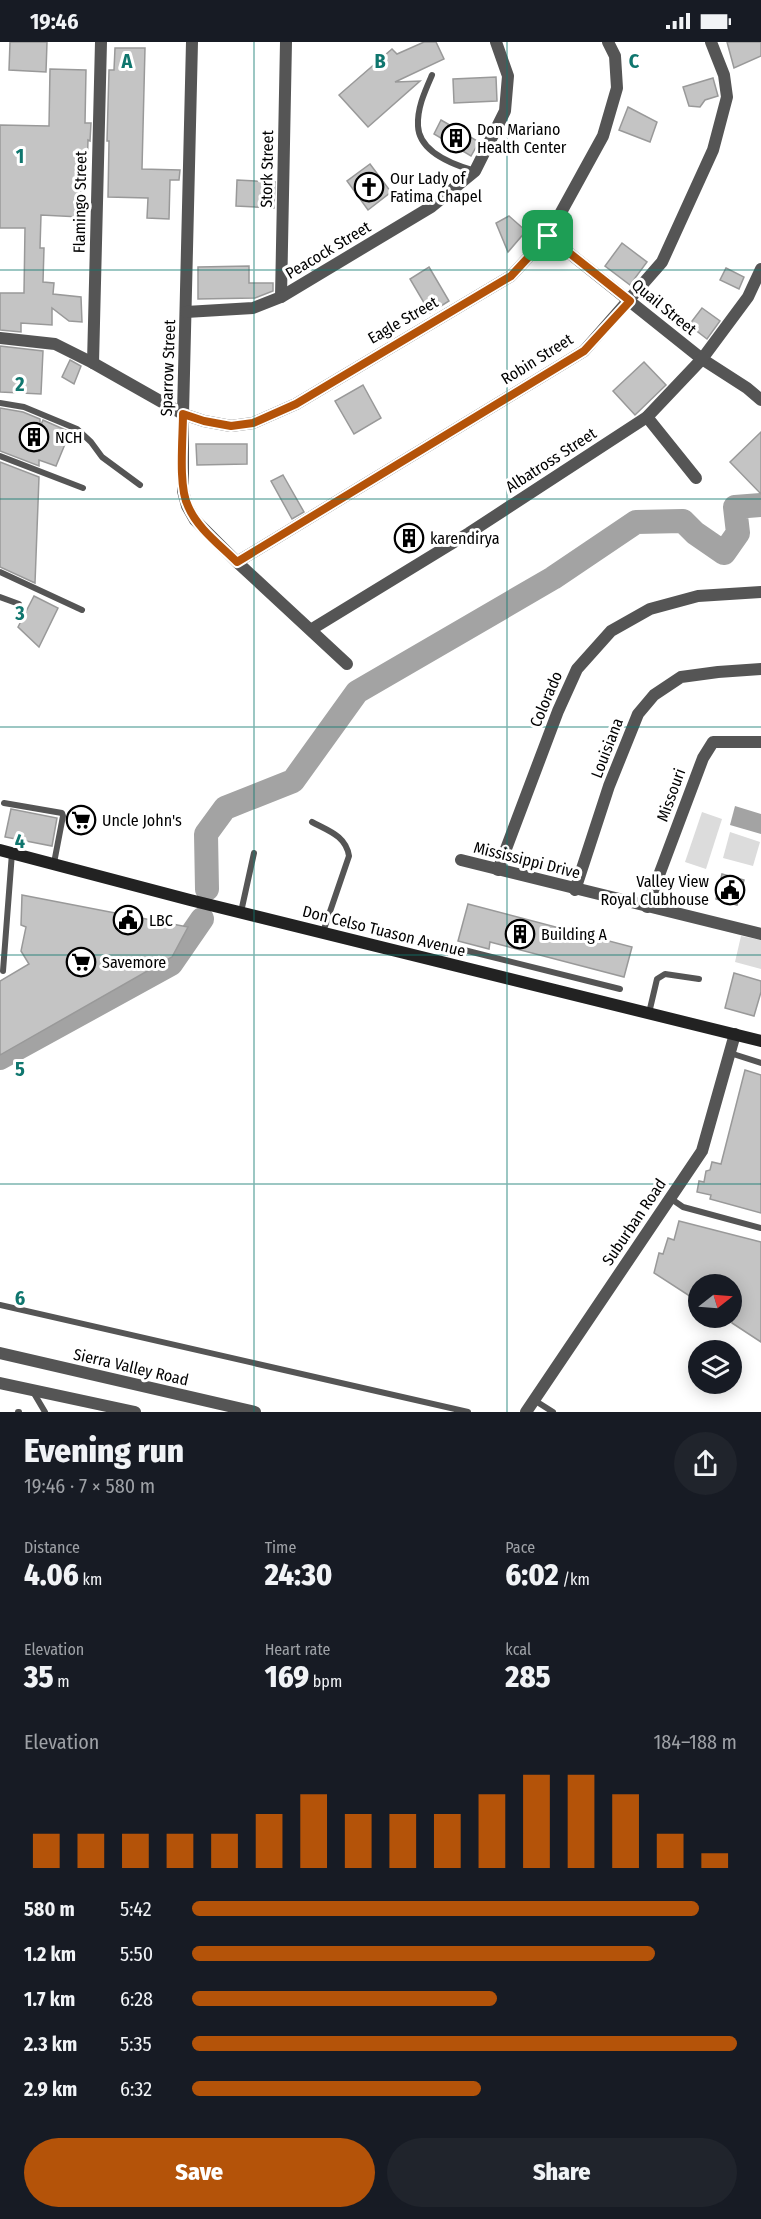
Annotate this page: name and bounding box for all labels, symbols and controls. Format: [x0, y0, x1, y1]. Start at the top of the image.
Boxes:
text: 19:46 [30, 8, 78, 35]
text: A [121, 49, 134, 73]
text: B [374, 49, 386, 73]
text: C [629, 49, 640, 73]
place label: Don Mariano Health Center [477, 120, 567, 157]
building icon: Don Mariano Health Center [440, 122, 472, 154]
street label: Stork Street [257, 129, 277, 208]
text: 1 [16, 144, 24, 168]
street label: Flamingo Street [70, 150, 90, 253]
place label: Our Lady of Fatima Chapel [390, 169, 482, 206]
church icon: Our Lady of Fatima Chapel [353, 171, 385, 203]
pin [522, 210, 573, 261]
street label: Peacock Street [282, 217, 375, 283]
icon: arrive [531, 219, 564, 252]
street label: Quail Street [628, 275, 701, 339]
street label: Eagle Street [365, 292, 442, 348]
street label: Sparrow Street [157, 319, 179, 417]
street label: Robin Street [498, 329, 577, 389]
text: 2 [14, 372, 25, 396]
building icon: NCH [18, 421, 50, 453]
street label: Albatross Street [502, 423, 601, 496]
place label: NCH [55, 428, 83, 447]
building icon: karendirya [393, 522, 425, 554]
place label: karendirya [430, 529, 500, 548]
text: 3 [14, 601, 25, 625]
street label: Colorado [526, 668, 566, 730]
street label: Louisiana [587, 715, 627, 781]
street label: Missouri [653, 766, 689, 824]
supermarket icon: Uncle John's [65, 804, 97, 836]
place label: Uncle John's [102, 811, 182, 830]
text: 4 [15, 829, 25, 853]
street label: Mississippi Drive [472, 838, 582, 882]
place label: Valley View Royal Clubhouse [601, 872, 710, 909]
public building icon: Valley View Royal Clubhouse [714, 874, 746, 906]
street label: Don Celso Tuason Avenue [301, 902, 468, 960]
public building icon: LBC [112, 904, 144, 936]
place label: LBC [149, 911, 173, 930]
building icon: Building A [504, 918, 536, 950]
place label: Building A [541, 925, 608, 944]
supermarket icon: Savemore [65, 946, 97, 978]
place label: Savemore [102, 953, 166, 972]
text: 5 [15, 1057, 25, 1081]
street label: Suburban Road [598, 1175, 670, 1269]
north arrow [688, 1274, 742, 1328]
map controls [688, 1274, 742, 1394]
text: 6 [15, 1286, 25, 1310]
button: layers [688, 1340, 742, 1394]
street label: Sierra Valley Road [72, 1345, 190, 1389]
text: Evening run [24, 1431, 184, 1471]
button: share [674, 1432, 737, 1495]
text: 19:46 · 7 × 580 m [24, 1474, 155, 1498]
text: Distance [24, 1538, 80, 1557]
text: Time [265, 1538, 296, 1557]
text: Pace [505, 1538, 535, 1557]
text: 4.06 [24, 1557, 79, 1593]
text: 24:30 [265, 1557, 332, 1593]
text: 6:02 [505, 1557, 559, 1593]
text: km [79, 1570, 102, 1589]
text: /km [559, 1570, 590, 1589]
text: Elevation [24, 1640, 84, 1659]
text: Heart rate [265, 1640, 330, 1659]
text: kcal [505, 1640, 531, 1659]
text: 35 [24, 1659, 53, 1695]
text: 169 [265, 1659, 309, 1695]
text: 285 [505, 1659, 551, 1695]
text: m [53, 1672, 70, 1691]
text: bpm [309, 1672, 342, 1691]
text: Elevation [24, 1730, 99, 1754]
text: 184–188 m [654, 1730, 737, 1754]
text: 580 m [24, 1897, 75, 1921]
text: 5:42 [120, 1897, 152, 1921]
text: 1.2 km [24, 1942, 76, 1966]
text: 5:50 [120, 1942, 153, 1966]
text: 1.7 km [24, 1987, 75, 2011]
text: 6:28 [120, 1987, 153, 2011]
text: 2.3 km [24, 2032, 77, 2056]
text: 5:35 [120, 2032, 152, 2056]
text: 2.9 km [24, 2077, 77, 2101]
text: 6:32 [120, 2077, 152, 2101]
button: Save [24, 2138, 375, 2207]
button: Share [387, 2138, 737, 2207]

